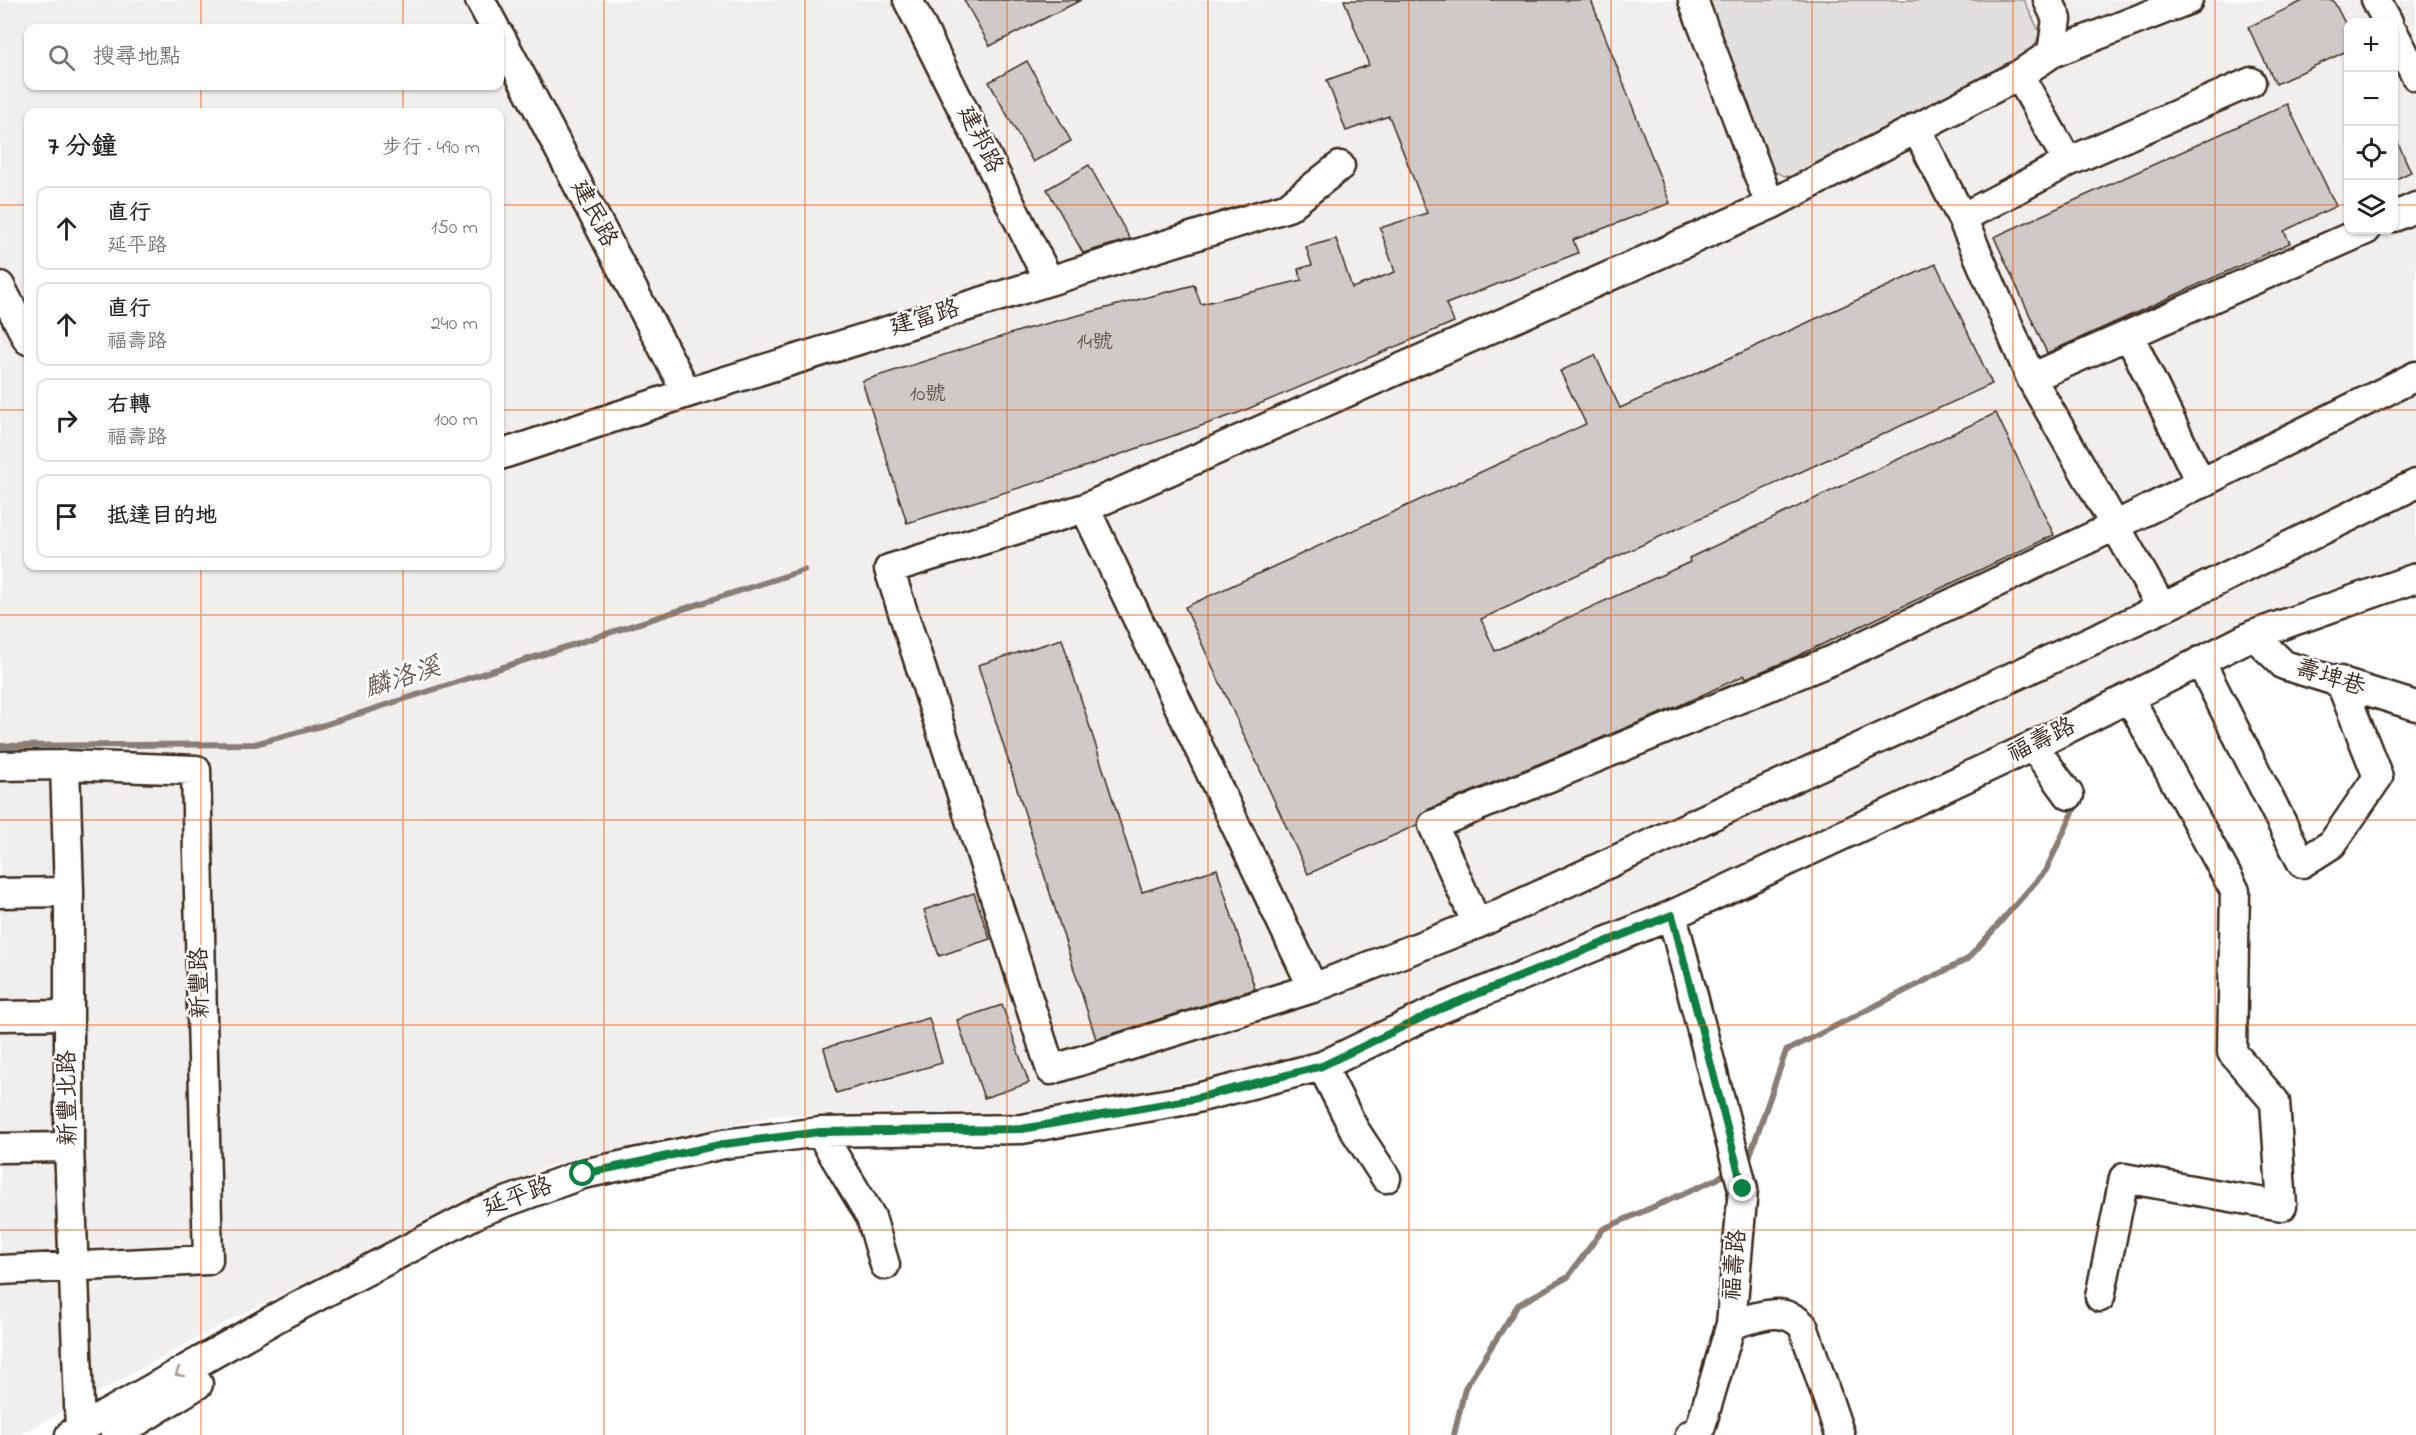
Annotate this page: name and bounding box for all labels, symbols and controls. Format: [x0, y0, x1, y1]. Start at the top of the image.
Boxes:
map controls [2344, 18, 2398, 234]
button: + [2344, 18, 2398, 72]
search box [24, 24, 504, 90]
icon: search [45, 41, 78, 74]
text: 搜尋地點 [93, 42, 181, 74]
button: − [2344, 72, 2398, 126]
street label: 建邦路 [947, 100, 1011, 180]
button: locate [2344, 126, 2398, 180]
text: 7 分鐘 [48, 129, 117, 167]
text: 步行 · 490 m [382, 134, 480, 163]
street label: 建民路 [561, 174, 625, 254]
button: layers [2344, 180, 2398, 234]
text: 直行 [107, 198, 151, 230]
icon: ahead [50, 212, 83, 245]
text: 150 m [431, 214, 478, 243]
text: 延平路 [107, 232, 167, 261]
street label: 建富路 [885, 292, 965, 346]
text: 直行 [107, 294, 151, 326]
icon: ahead [50, 308, 83, 341]
text: 240 m [431, 310, 478, 339]
text: 福壽路 [107, 328, 167, 357]
house number: 14號 [1077, 328, 1113, 358]
house number: 10號 [910, 380, 946, 410]
text: 右轉 [107, 390, 151, 422]
icon: right [50, 404, 83, 437]
text: 100 m [434, 406, 478, 435]
text: 福壽路 [107, 424, 167, 453]
icon: arrive [50, 500, 83, 533]
text: 抵達目的地 [107, 501, 217, 533]
water label: 麟洛溪 [360, 648, 448, 709]
street label: 壽埤巷 [2290, 652, 2370, 706]
street label: 福壽路 [2002, 709, 2082, 773]
street label: 新豐路 [183, 947, 219, 1019]
street label: 新豐北路 [51, 1050, 87, 1146]
route start [569, 1160, 595, 1186]
street label: 延平路 [478, 1169, 558, 1227]
route end [1729, 1175, 1755, 1201]
street label: 福壽路 [1715, 1228, 1757, 1302]
one-way arrow [175, 1366, 185, 1377]

